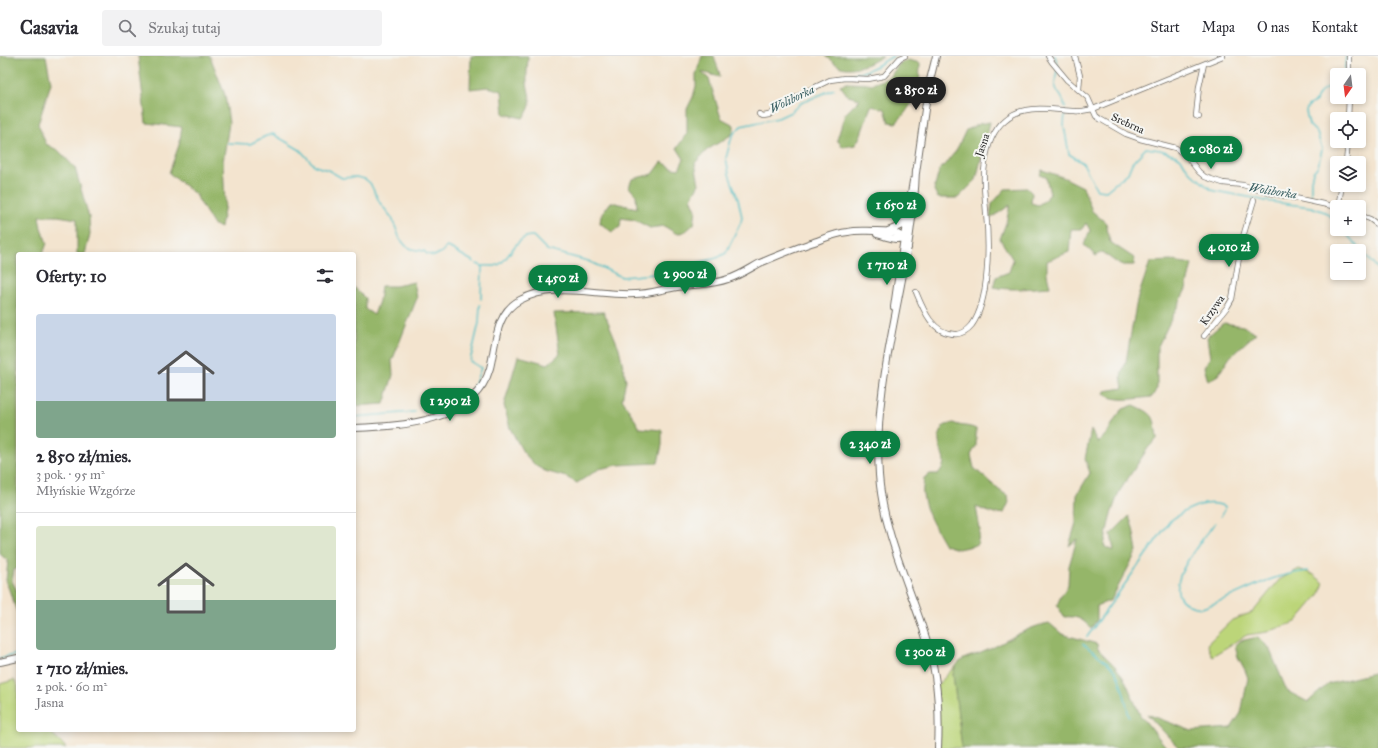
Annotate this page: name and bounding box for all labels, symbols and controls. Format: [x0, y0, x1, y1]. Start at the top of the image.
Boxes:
search box [102, 10, 382, 46]
text: Casavia [20, 16, 78, 39]
icon: search [116, 17, 138, 39]
text: Szukaj tutaj [148, 19, 221, 37]
text: Start [1151, 19, 1180, 36]
text: Mapa [1202, 19, 1235, 36]
text: O nas [1257, 19, 1289, 36]
text: Kontakt [1311, 19, 1358, 36]
north arrow [1330, 68, 1366, 104]
map controls [1330, 68, 1366, 280]
pin: 2 850 zł [875, 77, 957, 111]
water label: Woliborka [767, 82, 817, 116]
text: 2 850 zł [895, 82, 937, 98]
street label: Srebrna [1109, 110, 1147, 137]
button: locate [1330, 112, 1366, 148]
street label: Jasna [972, 132, 993, 160]
pin: 2 080 zł [1170, 136, 1252, 170]
text: 2 080 zł [1189, 141, 1233, 157]
button: layers [1330, 156, 1366, 192]
water label: Woliborka [1248, 180, 1298, 202]
pin: 1 650 zł [855, 192, 937, 226]
text: 1 650 zł [876, 197, 916, 213]
button: + [1330, 200, 1366, 236]
pin: 4 010 zł [1188, 234, 1270, 268]
text: 4 010 zł [1208, 239, 1250, 255]
button: − [1330, 244, 1366, 280]
pin: 1 710 zł [846, 252, 928, 286]
text: 1 710 zł [867, 257, 907, 273]
pin: 2 900 zł [644, 261, 726, 295]
icon: filters [314, 265, 336, 287]
pin: 1 450 zł [517, 265, 599, 299]
text: Oferty: 10 [36, 266, 107, 287]
text: 2 900 zł [663, 266, 707, 282]
text: 1 450 zł [537, 270, 579, 286]
street label: Krzywa [1197, 292, 1228, 328]
icon: home [150, 340, 222, 412]
pin: 1 290 zł [409, 388, 491, 422]
text: 1 290 zł [429, 393, 471, 409]
pin: 2 340 zł [829, 431, 911, 465]
text: 2 340 zł [849, 436, 891, 452]
text: 2 850 zł/mies. [36, 446, 131, 467]
text: 3 pok. · 95 m² [36, 467, 105, 483]
text: Młyńskie Wzgórze [36, 483, 135, 499]
icon: home [150, 552, 222, 624]
pin: 1 300 zł [884, 639, 966, 673]
text: 1 300 zł [905, 644, 945, 660]
text: 1 710 zł/mies. [36, 658, 128, 679]
text: 2 pok. · 60 m² [36, 679, 107, 695]
text: Jasna [36, 695, 64, 711]

